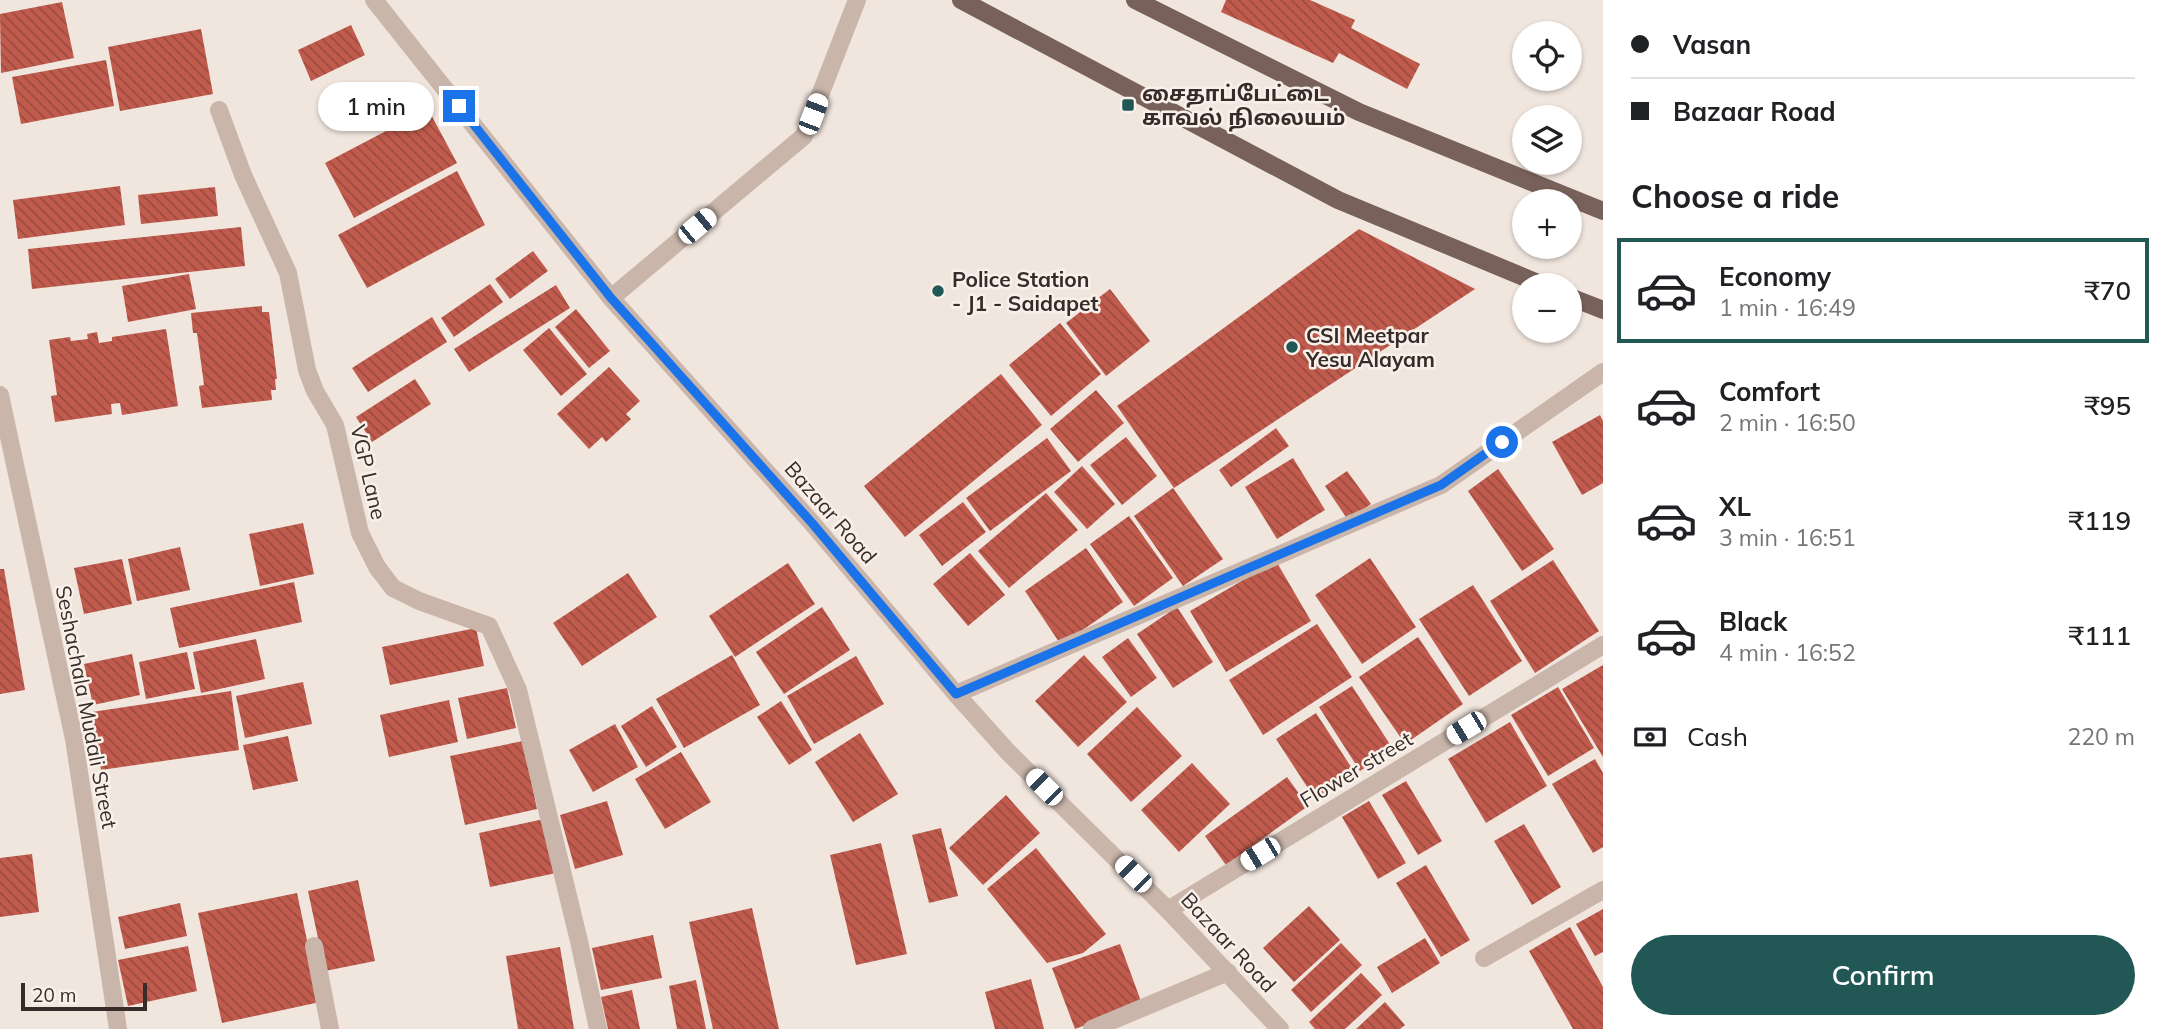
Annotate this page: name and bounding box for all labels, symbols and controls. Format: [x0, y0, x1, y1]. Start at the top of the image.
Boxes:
map controls [1512, 21, 1582, 343]
button: locate [1512, 21, 1582, 91]
text: Vasan [1673, 28, 1751, 61]
place label: சைதாப்பேட்டை காவல் நிலையம் [1142, 80, 1345, 132]
callout: 1 min [319, 82, 434, 130]
route end [443, 90, 475, 122]
car [796, 91, 831, 137]
text: 1 min [346, 92, 406, 121]
text: Bazaar Road [1673, 95, 1836, 128]
marker: சைதாப்பேட்டை காவல் நிலையம் [1120, 97, 1136, 113]
button: layers [1512, 105, 1582, 175]
text: Choose a ride [1631, 176, 1839, 216]
button: + [1512, 189, 1582, 259]
car [675, 204, 720, 248]
icon: car [1635, 259, 1698, 322]
text: Economy [1719, 260, 1831, 293]
place label: Police Station - J1 - Saidapet [952, 266, 1098, 316]
button: − [1512, 273, 1582, 343]
text: ₹70 [2084, 274, 2131, 307]
marker: Police Station - J1 - Saidapet [930, 283, 946, 299]
text: 1 min · 16:49 [1719, 293, 1856, 322]
place label: CSI Meetpar Yesu Alayam [1305, 322, 1435, 372]
marker: CSI Meetpar Yesu Alayam [1284, 339, 1300, 355]
icon: car [1635, 374, 1698, 437]
text: Comfort [1719, 375, 1820, 408]
text: ₹95 [2084, 389, 2131, 422]
text: 2 min · 16:50 [1719, 408, 1856, 437]
street label: VGP Lane [345, 422, 393, 522]
route start [1486, 426, 1518, 458]
street label: Bazaar Road [779, 455, 883, 569]
icon: car [1635, 489, 1698, 552]
text: XL [1719, 490, 1751, 523]
text: ₹119 [2069, 504, 2131, 537]
text: 3 min · 16:51 [1719, 523, 1856, 552]
street label: Seshachala Mudali Street [51, 583, 123, 831]
icon: car [1635, 604, 1698, 667]
text: Black [1719, 605, 1787, 638]
text: ₹111 [2069, 619, 2131, 652]
text: 4 min · 16:52 [1719, 638, 1856, 667]
car [1443, 708, 1490, 748]
icon: cash [1631, 718, 1669, 756]
text: Cash [1687, 720, 1748, 753]
text: 220 m [2067, 722, 2135, 751]
street label: Flower street [1295, 725, 1417, 813]
car [1022, 765, 1067, 809]
car [1237, 834, 1284, 874]
car [1111, 852, 1156, 896]
street label: Bazaar Road [1176, 887, 1282, 997]
button: Confirm [1631, 935, 2135, 1015]
scale bar [21, 980, 147, 1012]
text: 20 m [32, 983, 76, 1007]

